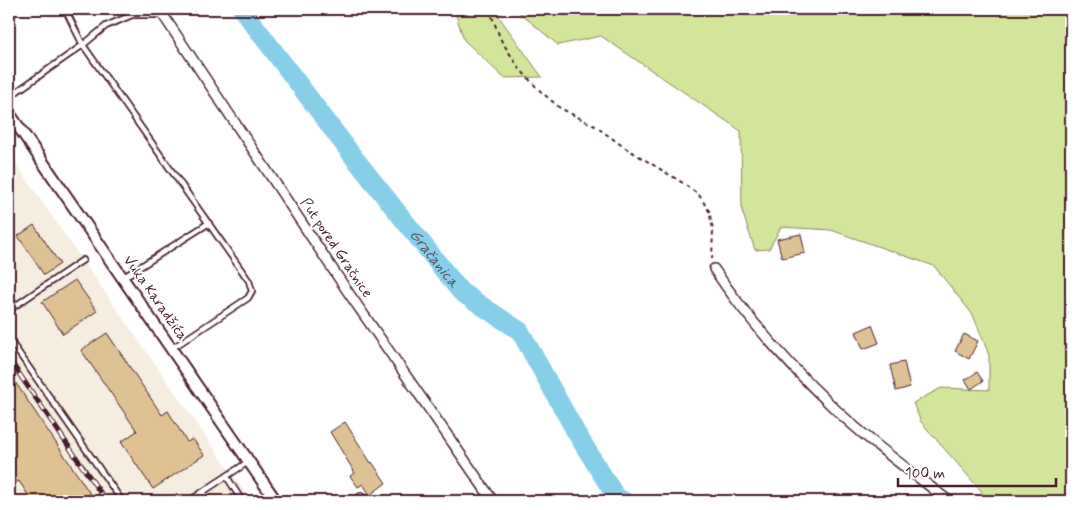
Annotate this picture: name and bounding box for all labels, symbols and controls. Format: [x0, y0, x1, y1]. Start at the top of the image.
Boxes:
street label: Put pored Gračnice [295, 194, 377, 302]
water label: Gračanica [405, 225, 465, 293]
street label: Vuka Karadžića [118, 251, 192, 345]
scale bar [898, 455, 1055, 487]
text: 100 m [905, 464, 945, 484]

